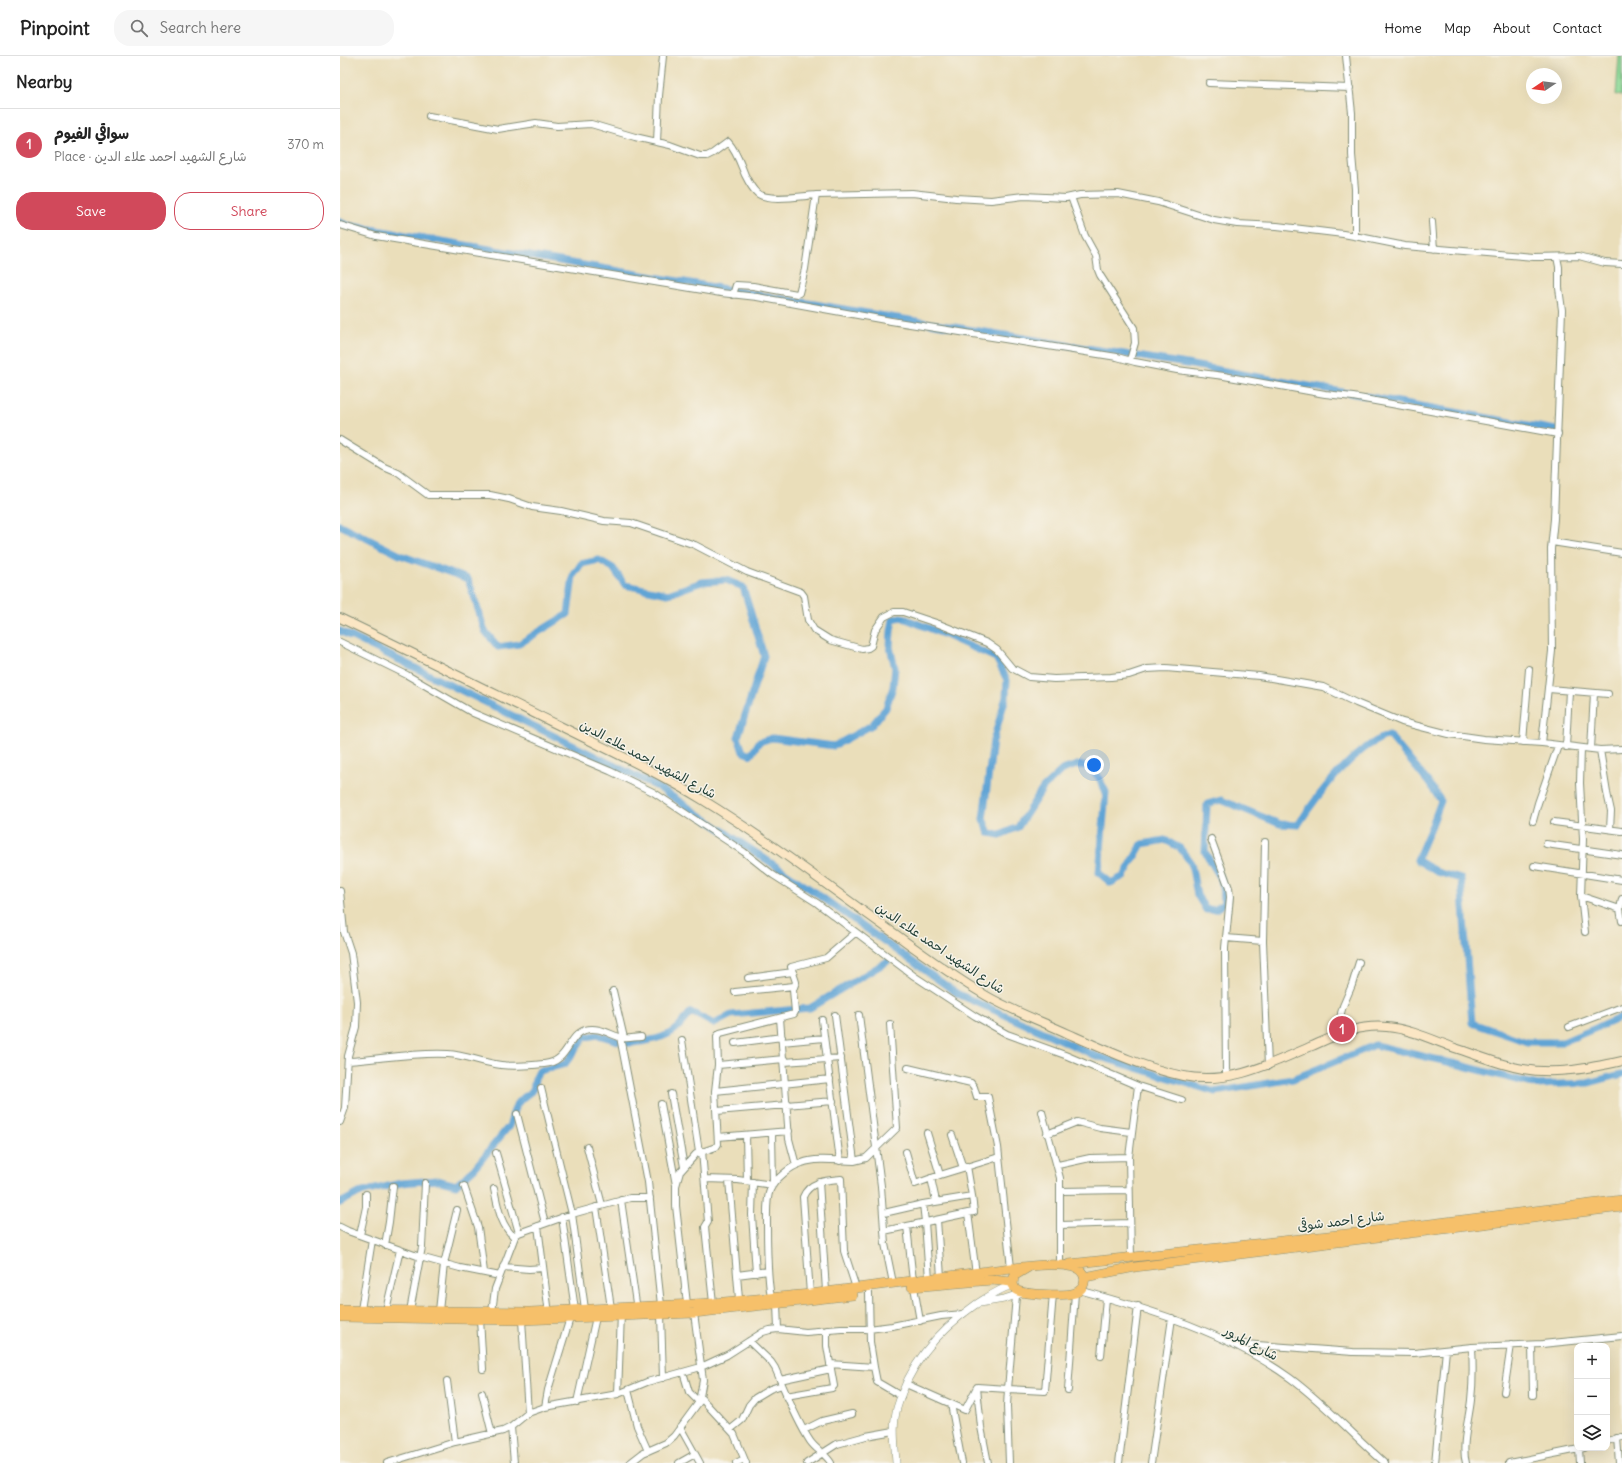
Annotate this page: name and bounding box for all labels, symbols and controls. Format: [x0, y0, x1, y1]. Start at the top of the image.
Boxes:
search box [114, 10, 394, 46]
text: Pinpoint [20, 16, 90, 40]
icon: search [128, 17, 150, 39]
text: Search here [160, 18, 241, 37]
text: Home [1384, 19, 1422, 37]
text: Map [1444, 19, 1471, 37]
text: About [1493, 19, 1531, 37]
text: Contact [1553, 19, 1602, 37]
north arrow [1526, 68, 1562, 104]
text: Nearby [16, 71, 72, 93]
text: سواقي الفيوم [54, 124, 129, 143]
text: 1 [26, 136, 32, 153]
text: 370 m [287, 136, 324, 153]
text: Place · شارع الشهيد احمد علاء الدين [54, 148, 247, 165]
button: Save [16, 192, 166, 230]
button: Share [174, 192, 324, 230]
street label: شارع الشهيد احمد علاء الدين [576, 716, 719, 803]
your location [1084, 755, 1104, 775]
street label: شارع الشهيد احمد علاء الدين [872, 898, 1008, 998]
pin: 1 [1329, 1014, 1355, 1044]
street label: شارع احمد شوقى [1296, 1207, 1386, 1236]
street label: شارع المرور [1220, 1321, 1281, 1365]
map controls [1574, 1343, 1610, 1451]
button: + [1574, 1343, 1610, 1379]
button: − [1574, 1379, 1610, 1415]
button: layers [1574, 1415, 1610, 1451]

